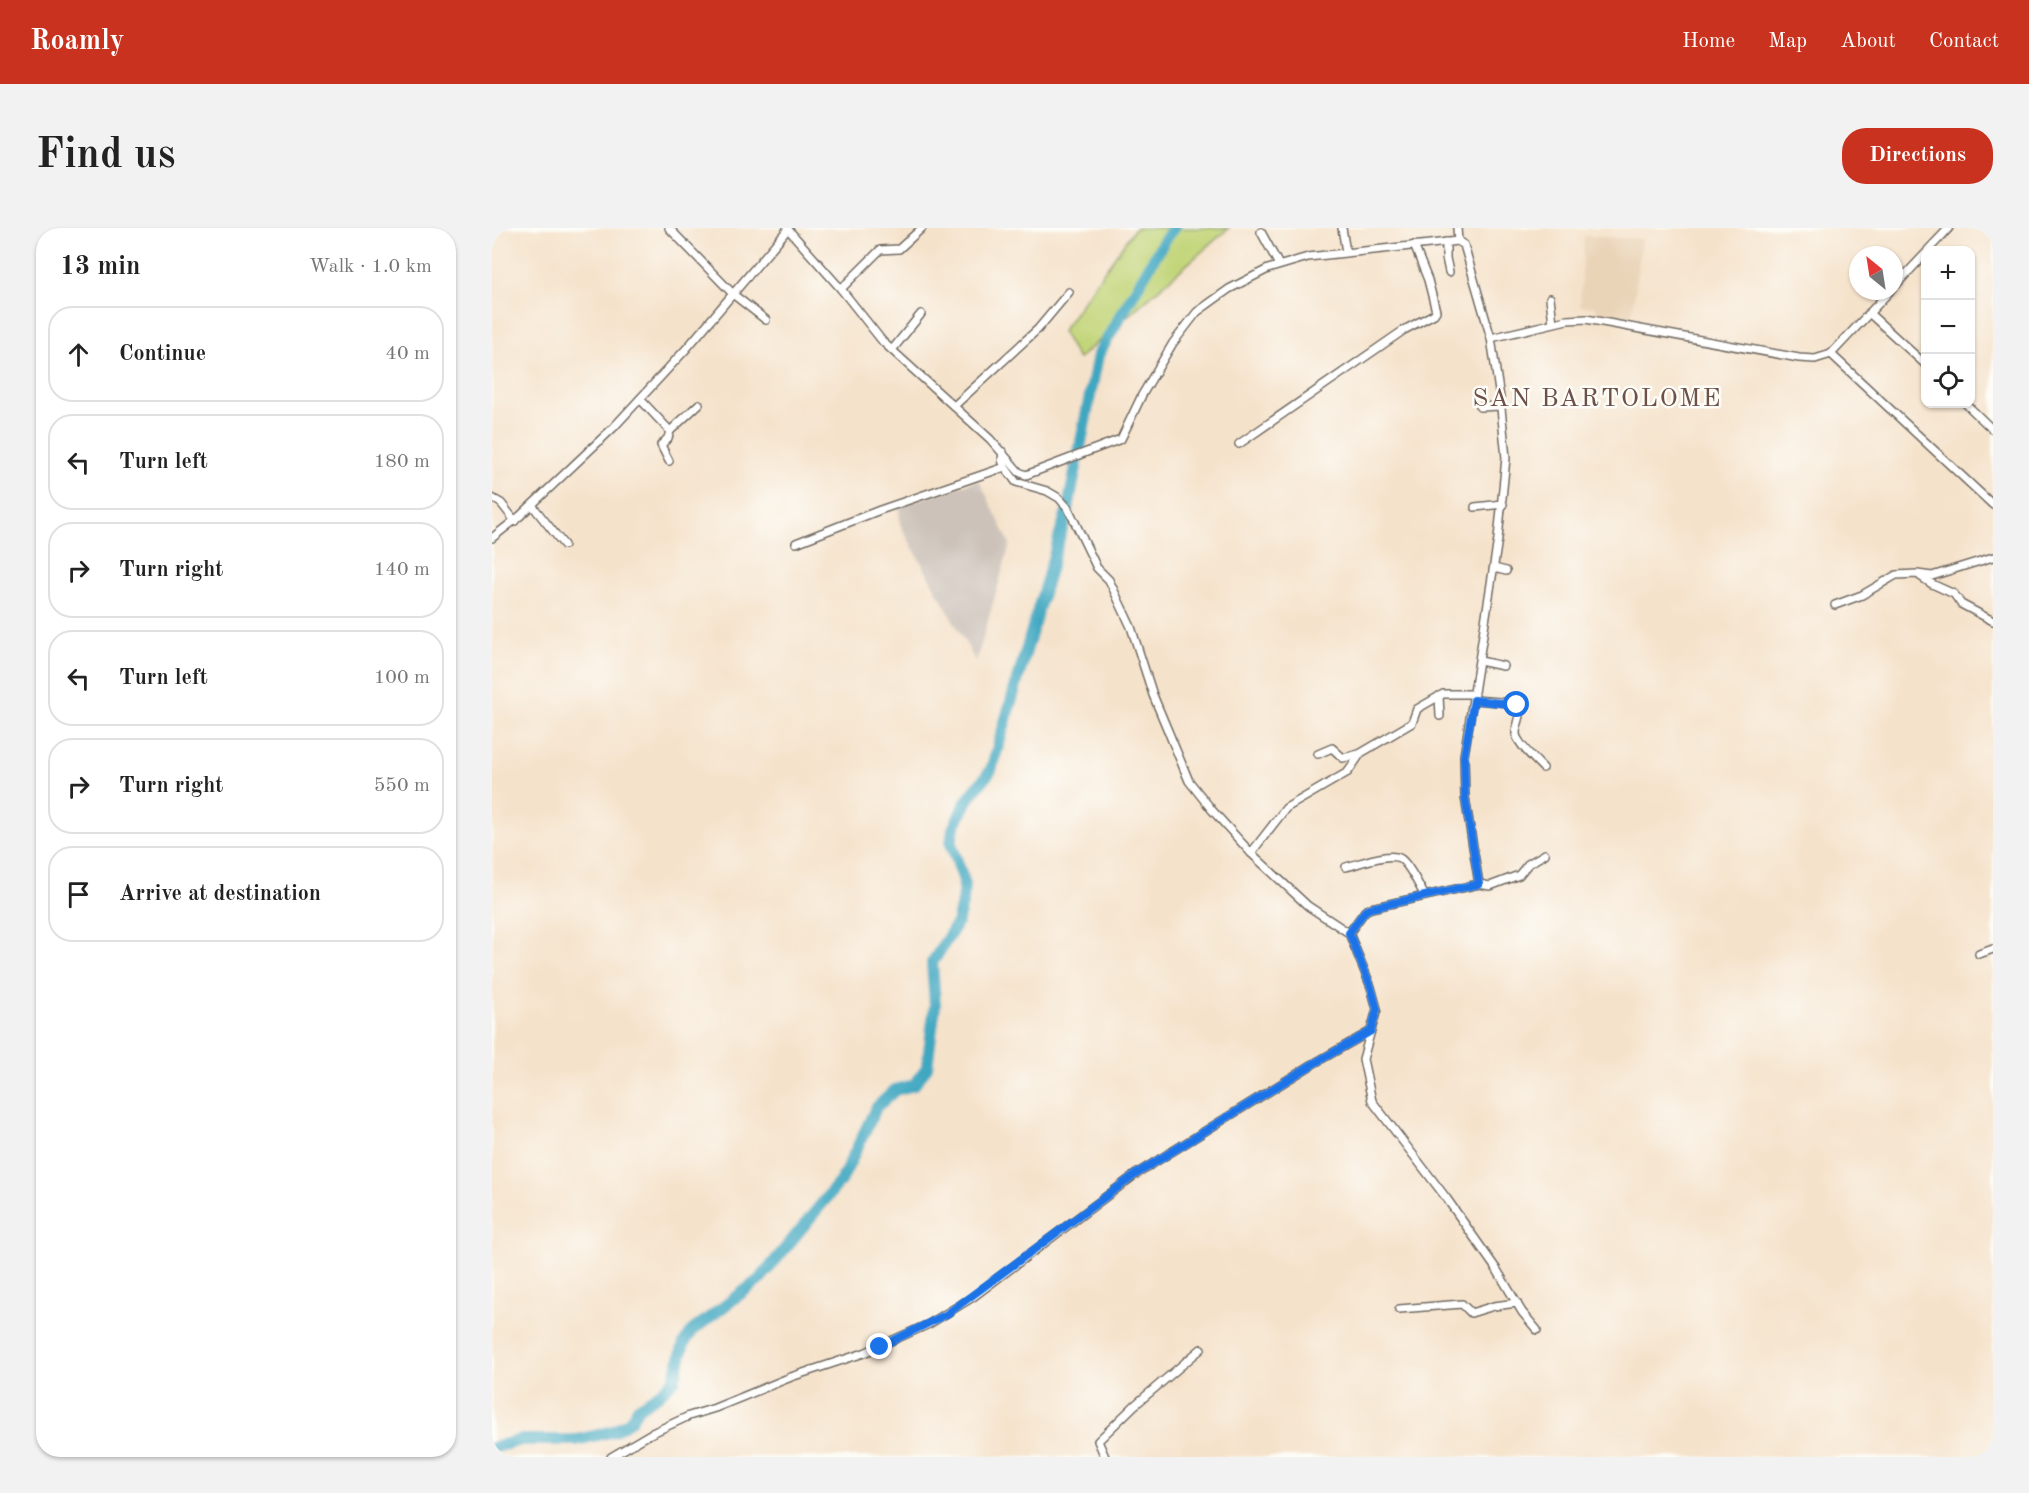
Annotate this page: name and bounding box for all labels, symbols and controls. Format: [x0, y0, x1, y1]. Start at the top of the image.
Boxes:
text: Roamly [30, 28, 124, 56]
text: Home [1682, 31, 1735, 52]
text: Map [1768, 31, 1807, 52]
text: About [1840, 31, 1896, 52]
text: Contact [1929, 31, 1999, 52]
button: Directions [1842, 128, 1993, 184]
text: Find us [36, 135, 175, 177]
north arrow [1849, 246, 1903, 300]
map controls [1921, 246, 1975, 408]
button: + [1921, 246, 1975, 300]
text: 13 min [60, 254, 140, 280]
text: Walk · 1.0 km [309, 257, 432, 277]
button: − [1921, 300, 1975, 354]
icon: ahead [62, 338, 95, 371]
text: Continue [119, 343, 206, 365]
text: 40 m [385, 344, 430, 364]
button: locate [1921, 354, 1975, 408]
district label: SAN BARTOLOME [1472, 386, 1722, 412]
icon: left [62, 446, 95, 479]
text: Turn left [119, 451, 208, 473]
text: 180 m [374, 452, 430, 472]
icon: right [62, 554, 95, 587]
text: Turn right [119, 559, 223, 581]
text: 140 m [374, 560, 430, 580]
icon: left [62, 662, 95, 695]
text: Turn left [119, 667, 208, 689]
text: 100 m [374, 668, 430, 688]
route start [1503, 691, 1529, 717]
icon: right [62, 770, 95, 803]
text: Turn right [119, 775, 223, 797]
text: 550 m [374, 776, 430, 796]
icon: arrive [62, 878, 95, 911]
text: Arrive at destination [119, 883, 321, 905]
route end [866, 1333, 892, 1359]

